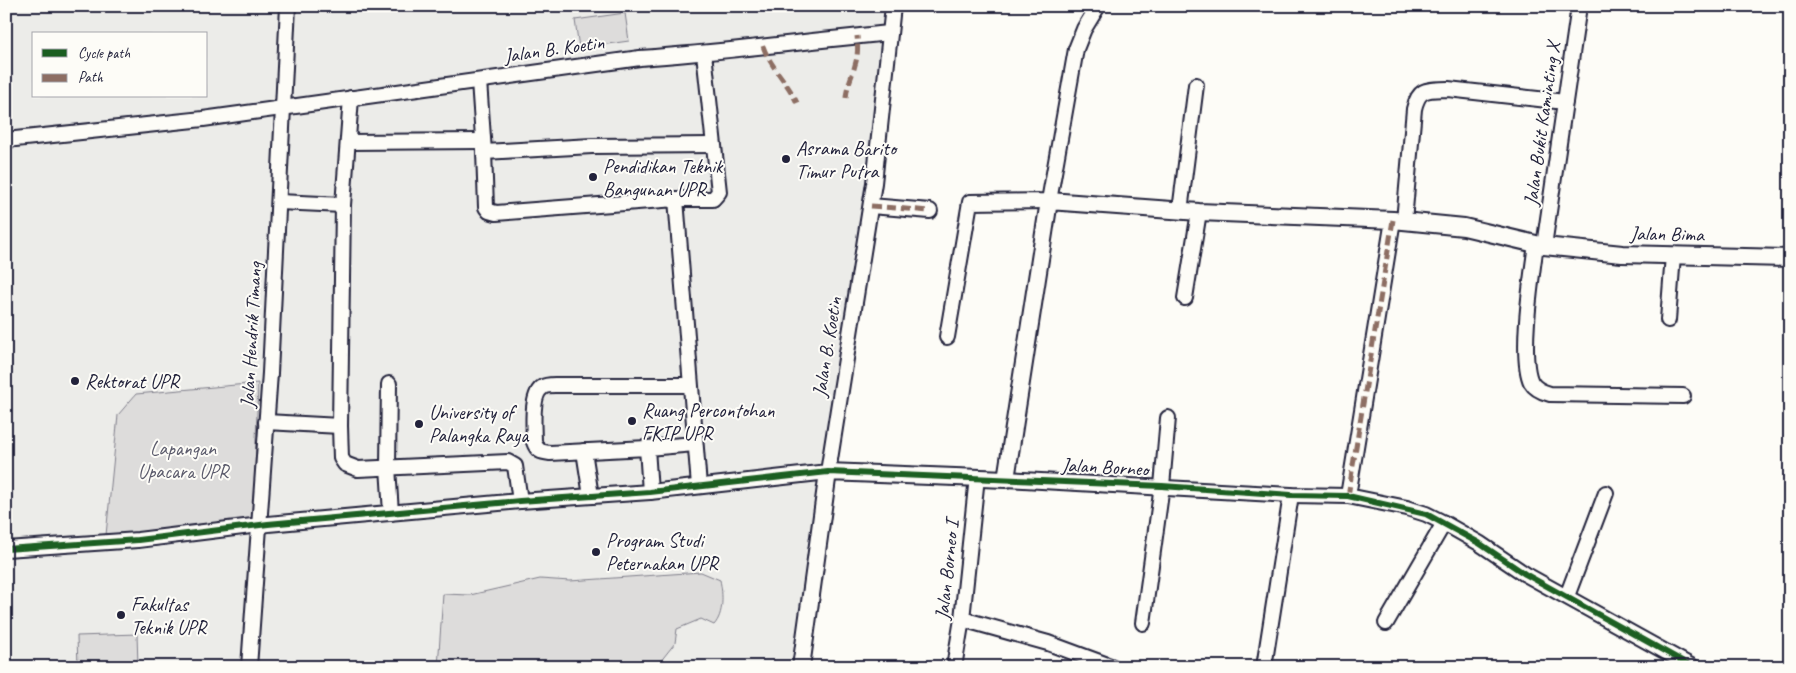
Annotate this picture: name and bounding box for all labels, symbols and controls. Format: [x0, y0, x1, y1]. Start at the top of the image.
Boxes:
street label: Jalan B. Koetin [501, 29, 607, 69]
legend [32, 32, 208, 98]
street label: Jalan Bukit Kaminting X [1518, 37, 1566, 208]
text: Cycle path [78, 44, 130, 63]
text: Path [78, 68, 104, 87]
place label: Asrama Barito Timur Putra [796, 136, 898, 184]
marker: Asrama Barito Timur Putra [780, 153, 792, 165]
place label: Pendidikan Teknik Bangunan UPR [603, 154, 724, 202]
marker: Pendidikan Teknik Bangunan UPR [587, 171, 599, 183]
street label: Jalan Bima [1629, 221, 1705, 247]
street label: Jalan Hendrik Timang [235, 260, 267, 410]
street label: Jalan B. Koetin [807, 294, 847, 400]
place label: Rektorat UPR [85, 369, 181, 394]
marker: Rektorat UPR [69, 375, 81, 387]
place label: Ruang Percontohan FKIP UPR [642, 398, 776, 446]
place label: University of Palangka Raya [429, 400, 530, 448]
marker: Ruang Percontohan FKIP UPR [626, 415, 638, 427]
marker: University of Palangka Raya [413, 418, 425, 430]
park label: Lapangan Upacara UPR [138, 436, 230, 484]
street label: Jalan Borneo [1060, 452, 1151, 482]
street label: Jalan Borneo I [929, 514, 965, 622]
place label: Program Studi Peternakan UPR [606, 528, 720, 576]
marker: Program Studi Peternakan UPR [590, 546, 602, 558]
place label: Fakultas Teknik UPR [131, 592, 208, 640]
marker: Fakultas Teknik UPR [115, 609, 127, 621]

